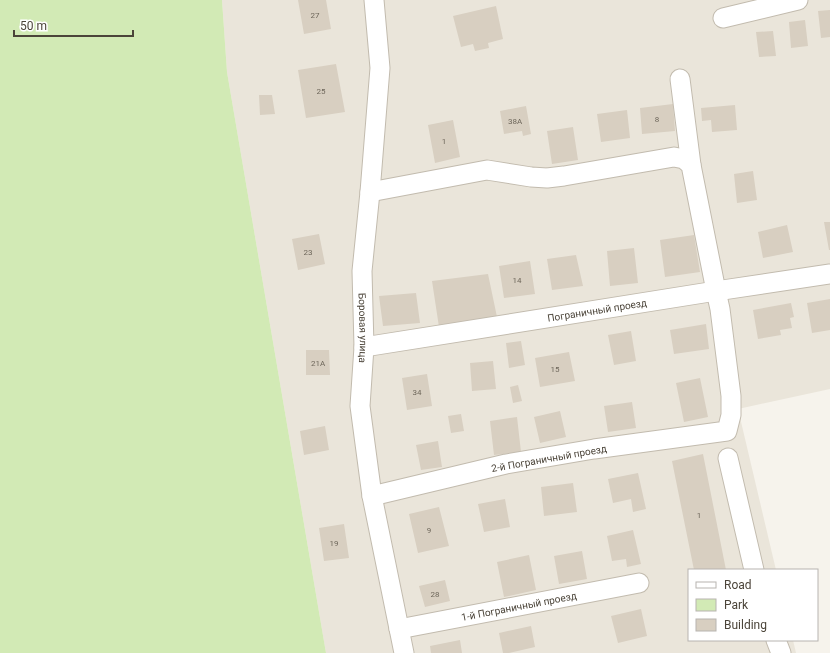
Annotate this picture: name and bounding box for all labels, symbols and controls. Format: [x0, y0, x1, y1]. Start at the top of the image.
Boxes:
house number: 27 [311, 11, 320, 20]
scale bar [14, 12, 133, 38]
text: 50 m [20, 19, 47, 33]
house number: 25 [317, 87, 326, 96]
house number: 8 [655, 115, 660, 124]
house number: 38А [508, 117, 523, 126]
house number: 1 [442, 137, 446, 146]
house number: 23 [304, 248, 313, 257]
house number: 14 [513, 276, 522, 285]
street label: Боровая улица [357, 293, 369, 363]
street label: Пограничный проезд [547, 297, 648, 324]
house number: 21А [311, 359, 326, 368]
house number: 15 [551, 365, 560, 374]
house number: 34 [413, 388, 422, 397]
street label: 2-й Пограничный проезд [491, 443, 608, 474]
house number: 1 [697, 511, 701, 520]
house number: 9 [427, 526, 431, 535]
house number: 19 [330, 539, 339, 548]
legend [688, 569, 818, 641]
text: Road [724, 578, 752, 592]
house number: 28 [431, 590, 440, 599]
street label: 1-й Пограничный проезд [460, 590, 577, 623]
text: Park [724, 598, 749, 612]
text: Building [724, 618, 767, 632]

